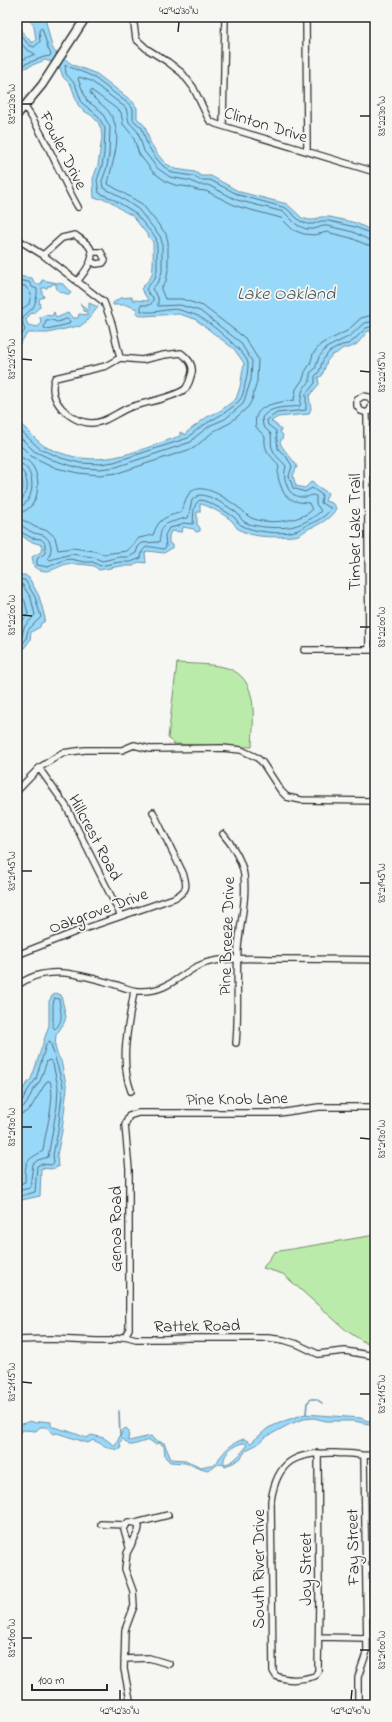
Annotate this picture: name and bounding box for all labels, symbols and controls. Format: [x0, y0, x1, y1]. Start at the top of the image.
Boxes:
text: 42°42'30"N [159, 4, 199, 19]
text: 83°22'30"W [5, 84, 20, 124]
text: 83°22'30"W [375, 96, 390, 136]
street label: Clinton Drive [221, 101, 311, 150]
street label: Fowler Drive [32, 106, 93, 194]
water label: Lake Oakland [237, 282, 336, 308]
text: 83°22'15"W [5, 338, 20, 379]
text: 83°22'15"W [375, 351, 390, 392]
street label: Timber Lake Trail [343, 473, 368, 591]
text: 83°22'00"W [5, 595, 20, 635]
text: 83°22'00"W [375, 607, 390, 647]
street label: Hillcrest Road [61, 790, 128, 886]
text: 83°21'45"W [5, 851, 20, 891]
text: 83°21'45"W [375, 863, 390, 903]
street label: Pine Breeze Drive [213, 876, 242, 996]
street label: Oakgrove Drive [45, 882, 153, 943]
street label: Pine Knob Lane [186, 1086, 289, 1113]
text: 83°21'30"W [5, 1108, 20, 1146]
text: 83°21'30"W [375, 1120, 390, 1158]
street label: Genoa Road [104, 1186, 129, 1272]
street label: Rattek Road [154, 1313, 241, 1340]
text: 83°21'15"W [5, 1362, 20, 1401]
text: 83°21'15"W [375, 1374, 390, 1413]
street label: Fay Street [340, 1508, 368, 1587]
street label: South River Drive [247, 1509, 272, 1629]
street label: Joy Street [294, 1532, 320, 1606]
text: 83°21'00"W [5, 1619, 20, 1657]
text: 83°21'00"W [375, 1631, 390, 1669]
scale bar [32, 1666, 107, 1692]
text: 100 m [38, 1672, 65, 1690]
text: 42°42'30"N [100, 1704, 140, 1719]
text: 42°42'40"N [331, 1704, 371, 1719]

